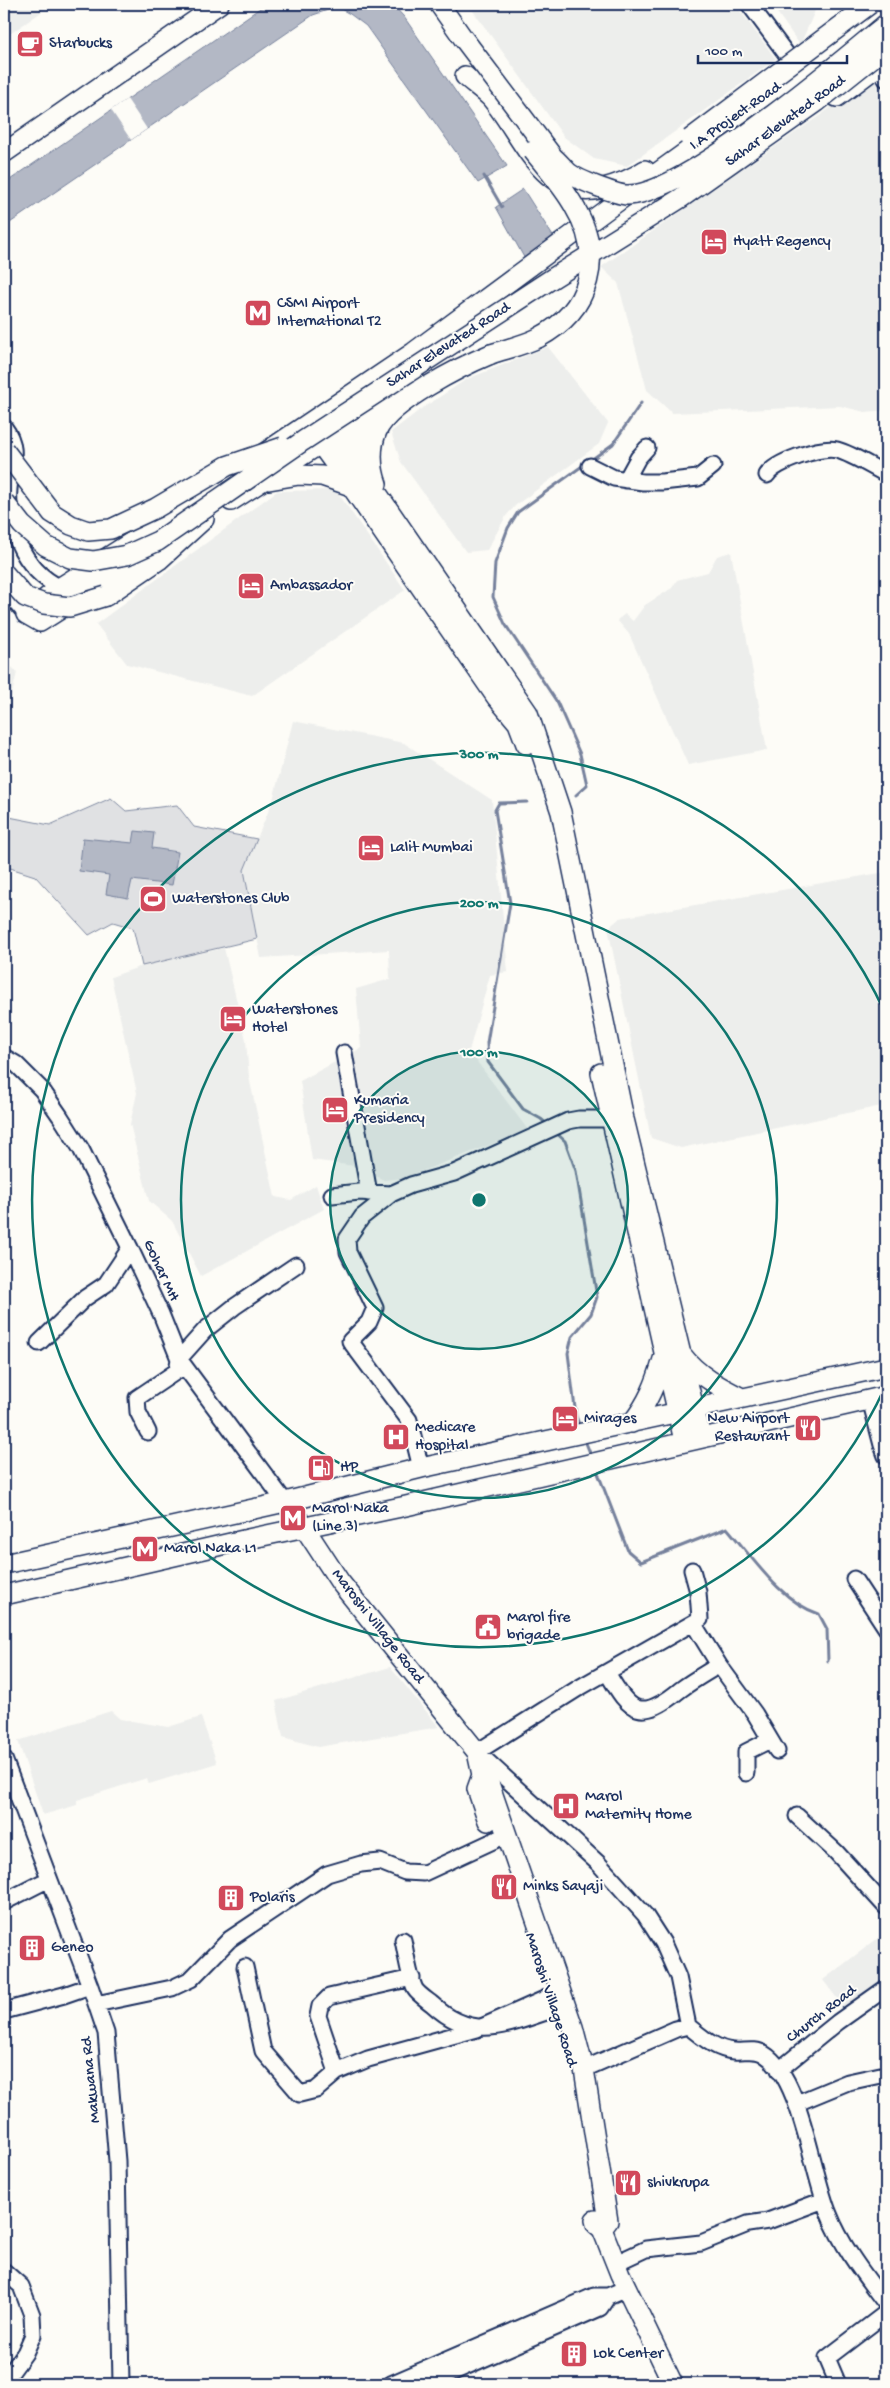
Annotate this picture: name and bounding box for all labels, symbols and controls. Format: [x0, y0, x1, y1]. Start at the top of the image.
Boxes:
cafe icon: Starbucks [15, 29, 45, 59]
scale bar [698, 32, 846, 64]
place label: Starbucks [49, 35, 113, 54]
text: 100 m [704, 43, 743, 61]
street label: Sahar Elevated Road [722, 71, 851, 172]
street label: I A Project Road [687, 78, 787, 156]
hotel icon: Hyatt Regency [699, 227, 729, 257]
place label: Hyatt Regency [733, 233, 831, 252]
place label: CSMI Airport International T2 [277, 295, 382, 332]
metro station icon: CSMI Airport International T2 [243, 298, 273, 328]
street label: Sahar Elevated Road [384, 298, 516, 393]
hotel icon: Ambassador [236, 571, 266, 601]
place label: Ambassador [270, 577, 353, 596]
text: 300 m [458, 746, 499, 764]
hotel icon: Lalit Mumbai [356, 833, 386, 863]
place label: Lalit Mumbai [390, 839, 473, 858]
sports icon: Waterstones Club [138, 884, 168, 914]
place label: Waterstones Club [172, 890, 290, 909]
text: 200 m [460, 895, 499, 913]
place label: Waterstones Hotel [252, 1001, 339, 1038]
hotel icon: Waterstones Hotel [218, 1004, 248, 1034]
text: 100 m [459, 1044, 498, 1062]
place label: Kumaria Presidency [353, 1092, 425, 1129]
hotel icon: Kumaria Presidency [320, 1095, 350, 1125]
centre of rings [470, 1191, 488, 1209]
street label: Gohar MH [138, 1237, 183, 1306]
hotel icon: Mirages [550, 1404, 580, 1434]
place label: Mirages [584, 1410, 637, 1429]
place label: New Airport Restaurant [707, 1410, 790, 1447]
restaurant icon: New Airport Restaurant [793, 1413, 823, 1443]
place label: Medicare Hospital [415, 1419, 476, 1456]
hospital icon: Medicare Hospital [381, 1422, 411, 1452]
fuel station icon: HP [306, 1453, 336, 1483]
place label: HP [340, 1459, 358, 1478]
place label: Marol Naka (Line 3) [312, 1500, 390, 1537]
metro station icon: Marol Naka (Line 3) [278, 1503, 308, 1533]
metro station icon: Marol Naka L1 [130, 1534, 160, 1564]
place label: Marol Naka L1 [164, 1540, 257, 1559]
street label: Maroshi Village Road [326, 1566, 429, 1689]
place label: Marol fire brigade [507, 1609, 571, 1646]
public building icon: Marol fire brigade [473, 1612, 503, 1642]
place label: Marol Maternity Home [585, 1788, 693, 1825]
hospital icon: Marol Maternity Home [551, 1791, 581, 1821]
restaurant icon: Minks Sayaji [489, 1872, 519, 1902]
place label: Minks Sayaji [523, 1878, 603, 1897]
building icon: Polaris [216, 1883, 246, 1913]
place label: Polaris [249, 1889, 296, 1908]
street label: Maroshi Village Road [519, 1930, 581, 2071]
building icon: Geneo [17, 1933, 47, 1963]
place label: Geneo [51, 1939, 94, 1958]
street label: Church Road [783, 1981, 862, 2048]
street label: Makwana Rd [78, 2034, 106, 2124]
restaurant icon: shivkrupa [613, 2168, 643, 2198]
place label: shivkrupa [647, 2174, 710, 2193]
building icon: Lok Center [559, 2339, 589, 2369]
place label: Lok Center [593, 2345, 664, 2364]

